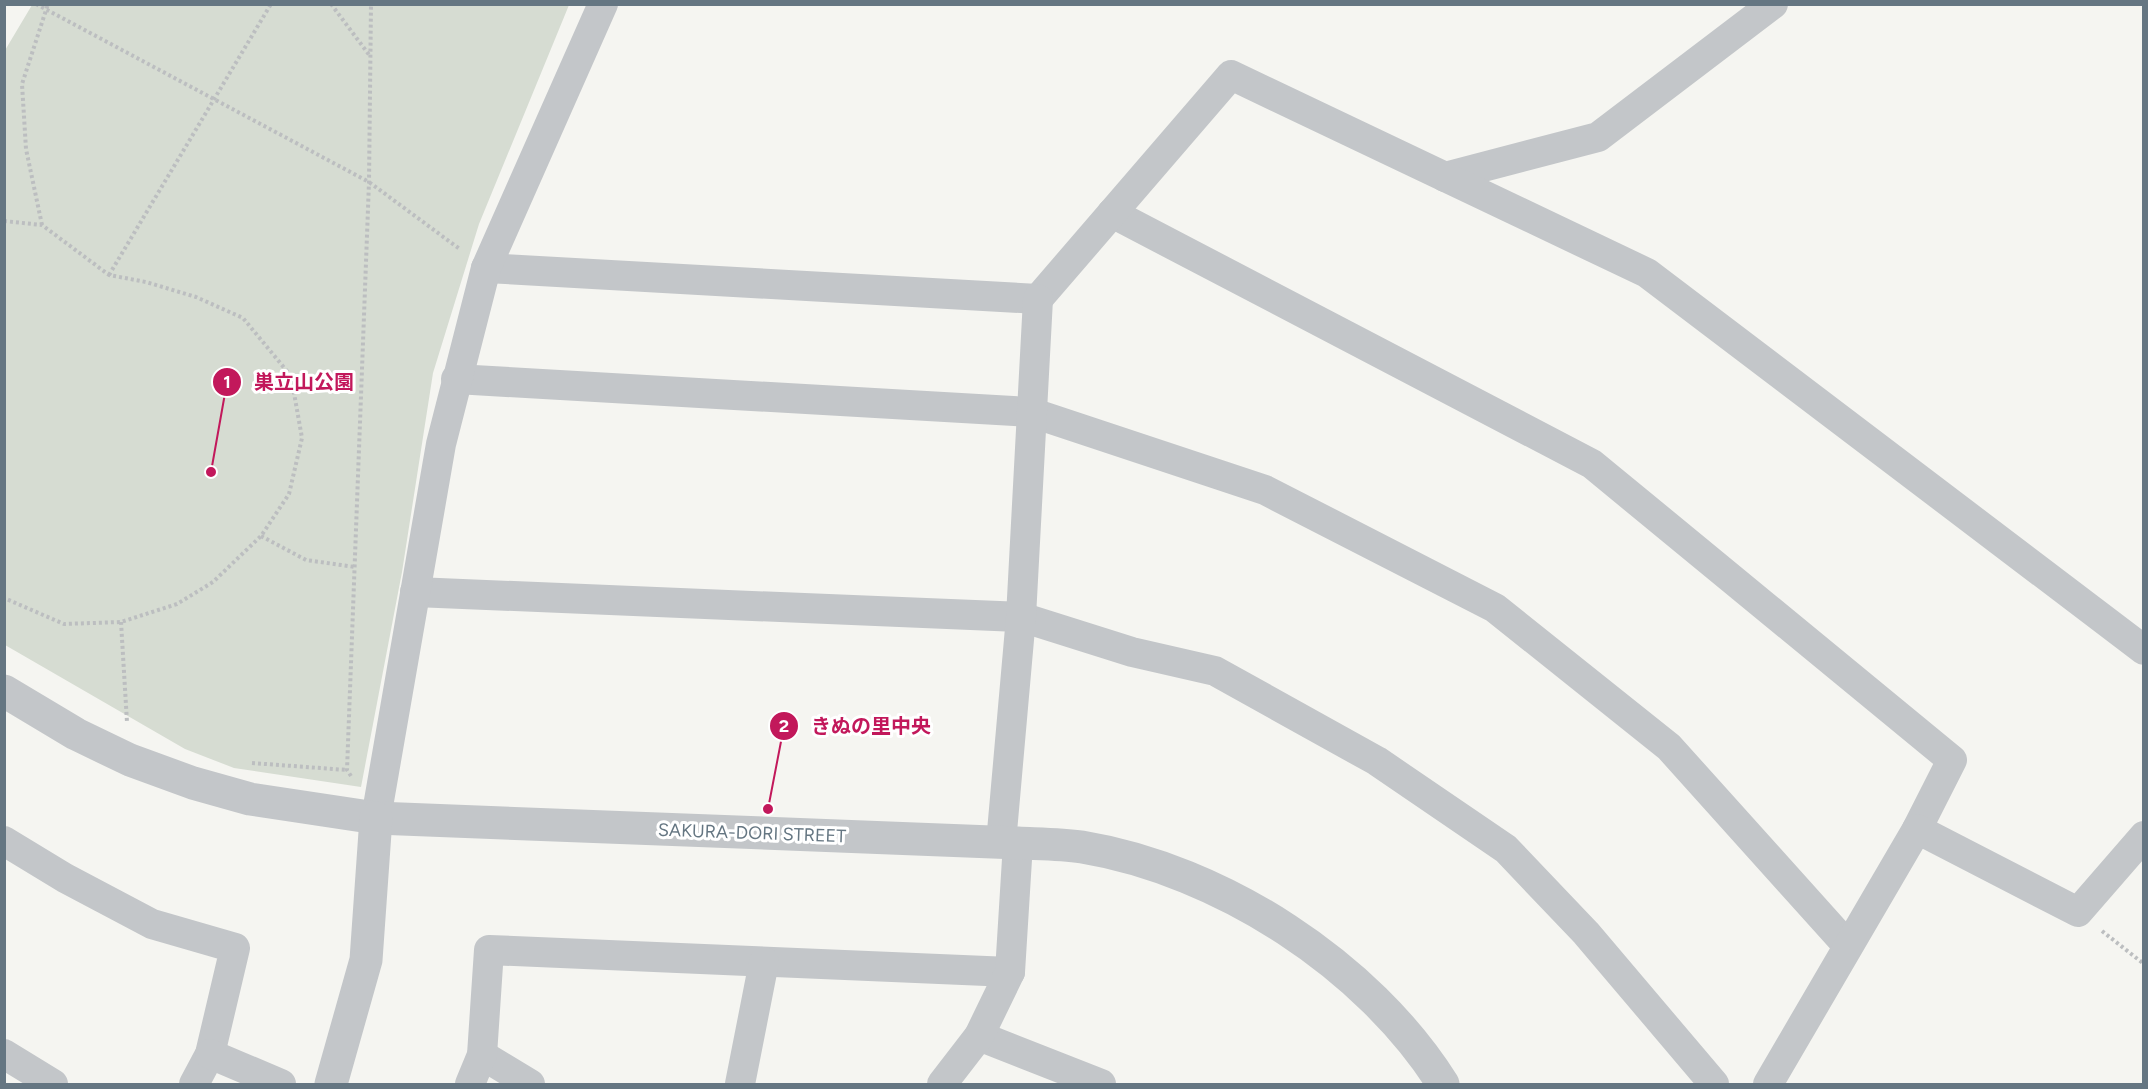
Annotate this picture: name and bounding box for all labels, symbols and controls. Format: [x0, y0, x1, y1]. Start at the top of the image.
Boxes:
callout: 巣立山公園 [212, 363, 366, 401]
text: 巣立山公園 [254, 370, 354, 394]
text: 1 [223, 371, 231, 393]
callout: きぬの里中央 [769, 707, 943, 745]
text: きぬの里中央 [811, 714, 931, 738]
text: 2 [779, 715, 789, 737]
street label: SAKURA-DORI STREET [657, 819, 847, 847]

